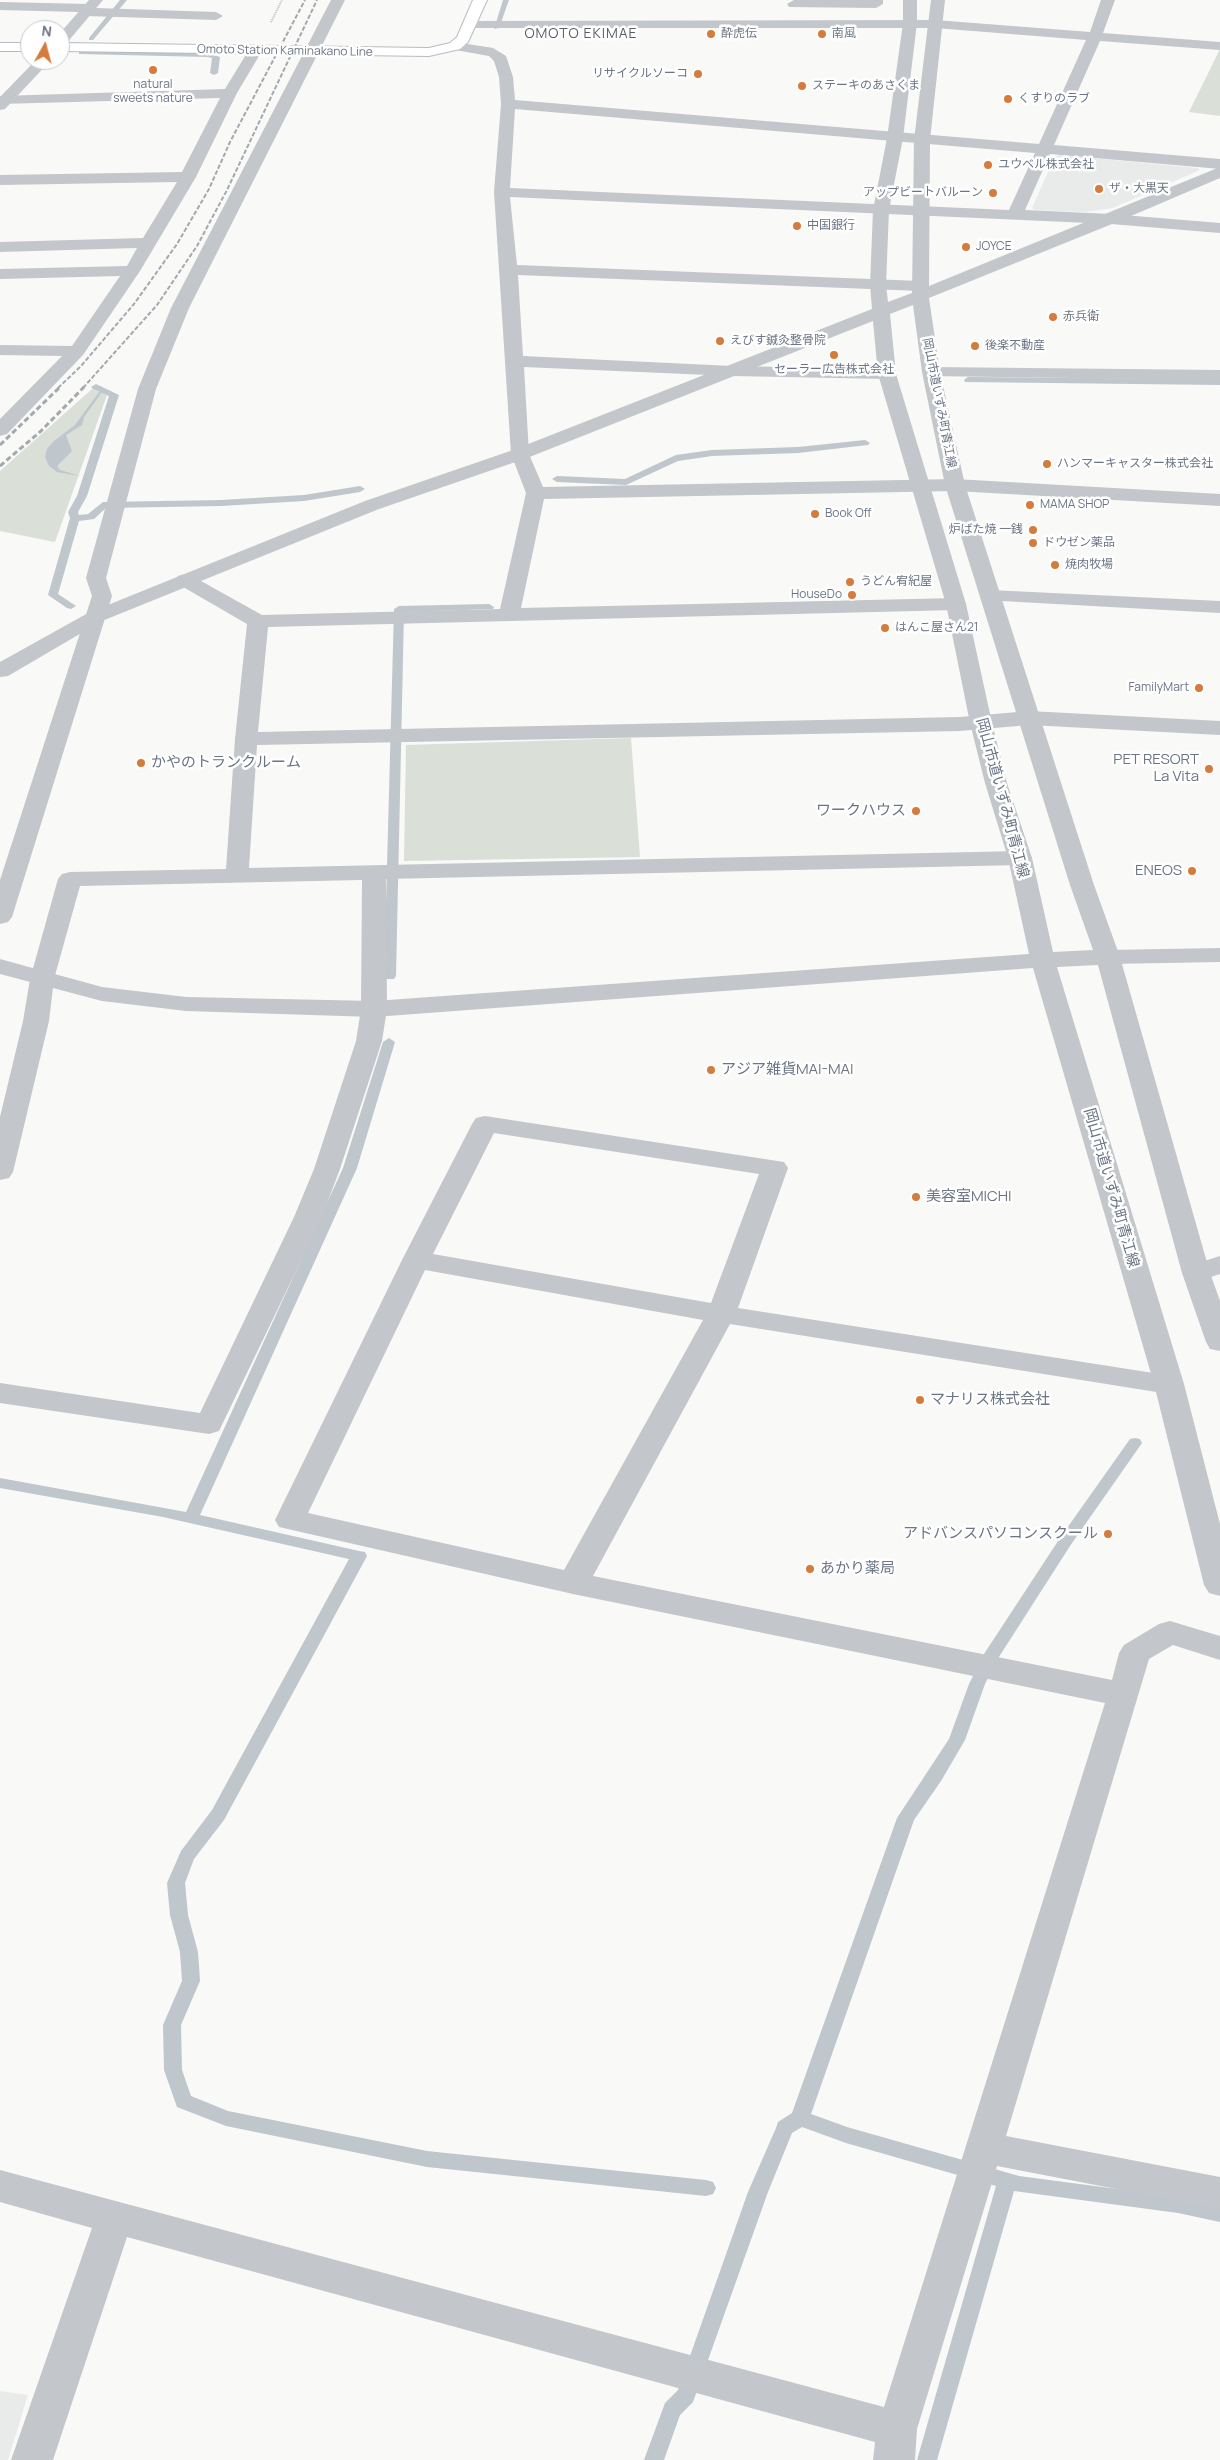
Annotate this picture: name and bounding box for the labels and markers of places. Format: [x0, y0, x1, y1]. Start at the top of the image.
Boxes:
place label: 酔虎伝 [721, 27, 757, 41]
place label: 南風 [832, 27, 856, 41]
marker: 酔虎伝 [705, 28, 717, 40]
marker: 南風 [816, 28, 828, 40]
marker: natural sweets nature [147, 64, 159, 76]
place label: リサイクルソーコ [592, 67, 688, 81]
marker: リサイクルソーコ [692, 68, 704, 80]
place label: natural sweets nature [113, 78, 193, 106]
place label: ステーキのあさくま [812, 79, 920, 93]
marker: ステーキのあさくま [796, 80, 808, 92]
place label: くすりのラブ [1018, 92, 1090, 106]
marker: くすりのラブ [1002, 93, 1014, 105]
place label: ユウベル株式会社 [998, 158, 1094, 172]
marker: ユウベル株式会社 [982, 159, 994, 171]
place label: ザ・大黒天 [1109, 182, 1169, 196]
marker: ザ・大黒天 [1093, 183, 1105, 195]
place label: アップビートバルーン [863, 186, 983, 200]
marker: アップビートバルーン [987, 187, 999, 199]
place label: 中国銀行 [807, 219, 855, 233]
marker: 中国銀行 [791, 220, 803, 232]
place label: JOYCE [976, 240, 1012, 254]
marker: JOYCE [960, 241, 972, 253]
place label: 赤兵衛 [1063, 310, 1099, 324]
marker: 赤兵衛 [1047, 311, 1059, 323]
place label: えびす鍼灸整骨院 [730, 334, 826, 348]
marker: えびす鍼灸整骨院 [714, 335, 726, 347]
place label: 後楽不動産 [985, 339, 1045, 353]
marker: 後楽不動産 [969, 340, 981, 352]
marker: セーラー広告株式会社 [828, 349, 840, 361]
place label: セーラー広告株式会社 [774, 363, 894, 377]
place label: ハンマーキャスター株式会社 [1057, 457, 1213, 471]
marker: ハンマーキャスター株式会社 [1041, 458, 1053, 470]
place label: MAMA SHOP [1040, 498, 1109, 512]
marker: MAMA SHOP [1024, 499, 1036, 511]
place label: Book Off [825, 507, 872, 521]
marker: Book Off [809, 508, 821, 520]
place label: 炉ばた焼 一銭 [949, 523, 1023, 537]
marker: 炉ばた焼 一銭 [1027, 524, 1039, 536]
place label: ドウゼン薬品 [1043, 536, 1115, 550]
marker: ドウゼン薬品 [1027, 537, 1039, 549]
place label: 焼肉牧場 [1065, 558, 1113, 572]
marker: 焼肉牧場 [1049, 559, 1061, 571]
place label: うどん宥紀屋 [860, 575, 932, 589]
marker: うどん宥紀屋 [844, 576, 856, 588]
place label: HouseDo [791, 588, 842, 602]
marker: HouseDo [846, 589, 858, 601]
place label: はんこ屋さん21 [895, 621, 979, 635]
marker: はんこ屋さん21 [879, 622, 891, 634]
place label: FamilyMart [1129, 681, 1189, 695]
marker: FamilyMart [1193, 682, 1205, 694]
place label: PET RESORT La Vita [1113, 751, 1199, 786]
place label: かやのトランクルーム [151, 754, 301, 772]
marker: かやのトランクルーム [135, 757, 147, 769]
marker: PET RESORT La Vita [1203, 763, 1215, 775]
place label: ワークハウス [816, 802, 906, 820]
marker: ワークハウス [910, 805, 922, 817]
place label: ENEOS [1135, 862, 1182, 880]
marker: ENEOS [1186, 865, 1198, 877]
place label: アジア雑貨MAI-MAI [721, 1061, 854, 1079]
marker: アジア雑貨MAI-MAI [705, 1064, 717, 1076]
place label: 美容室MICHI [926, 1188, 1012, 1206]
marker: 美容室MICHI [910, 1191, 922, 1203]
place label: マナリス株式会社 [930, 1391, 1050, 1409]
marker: マナリス株式会社 [914, 1394, 926, 1406]
place label: アドバンスパソコンスクール [903, 1525, 1098, 1543]
marker: アドバンスパソコンスクール [1102, 1528, 1114, 1540]
place label: あかり薬局 [820, 1560, 895, 1578]
marker: あかり薬局 [804, 1563, 816, 1575]

